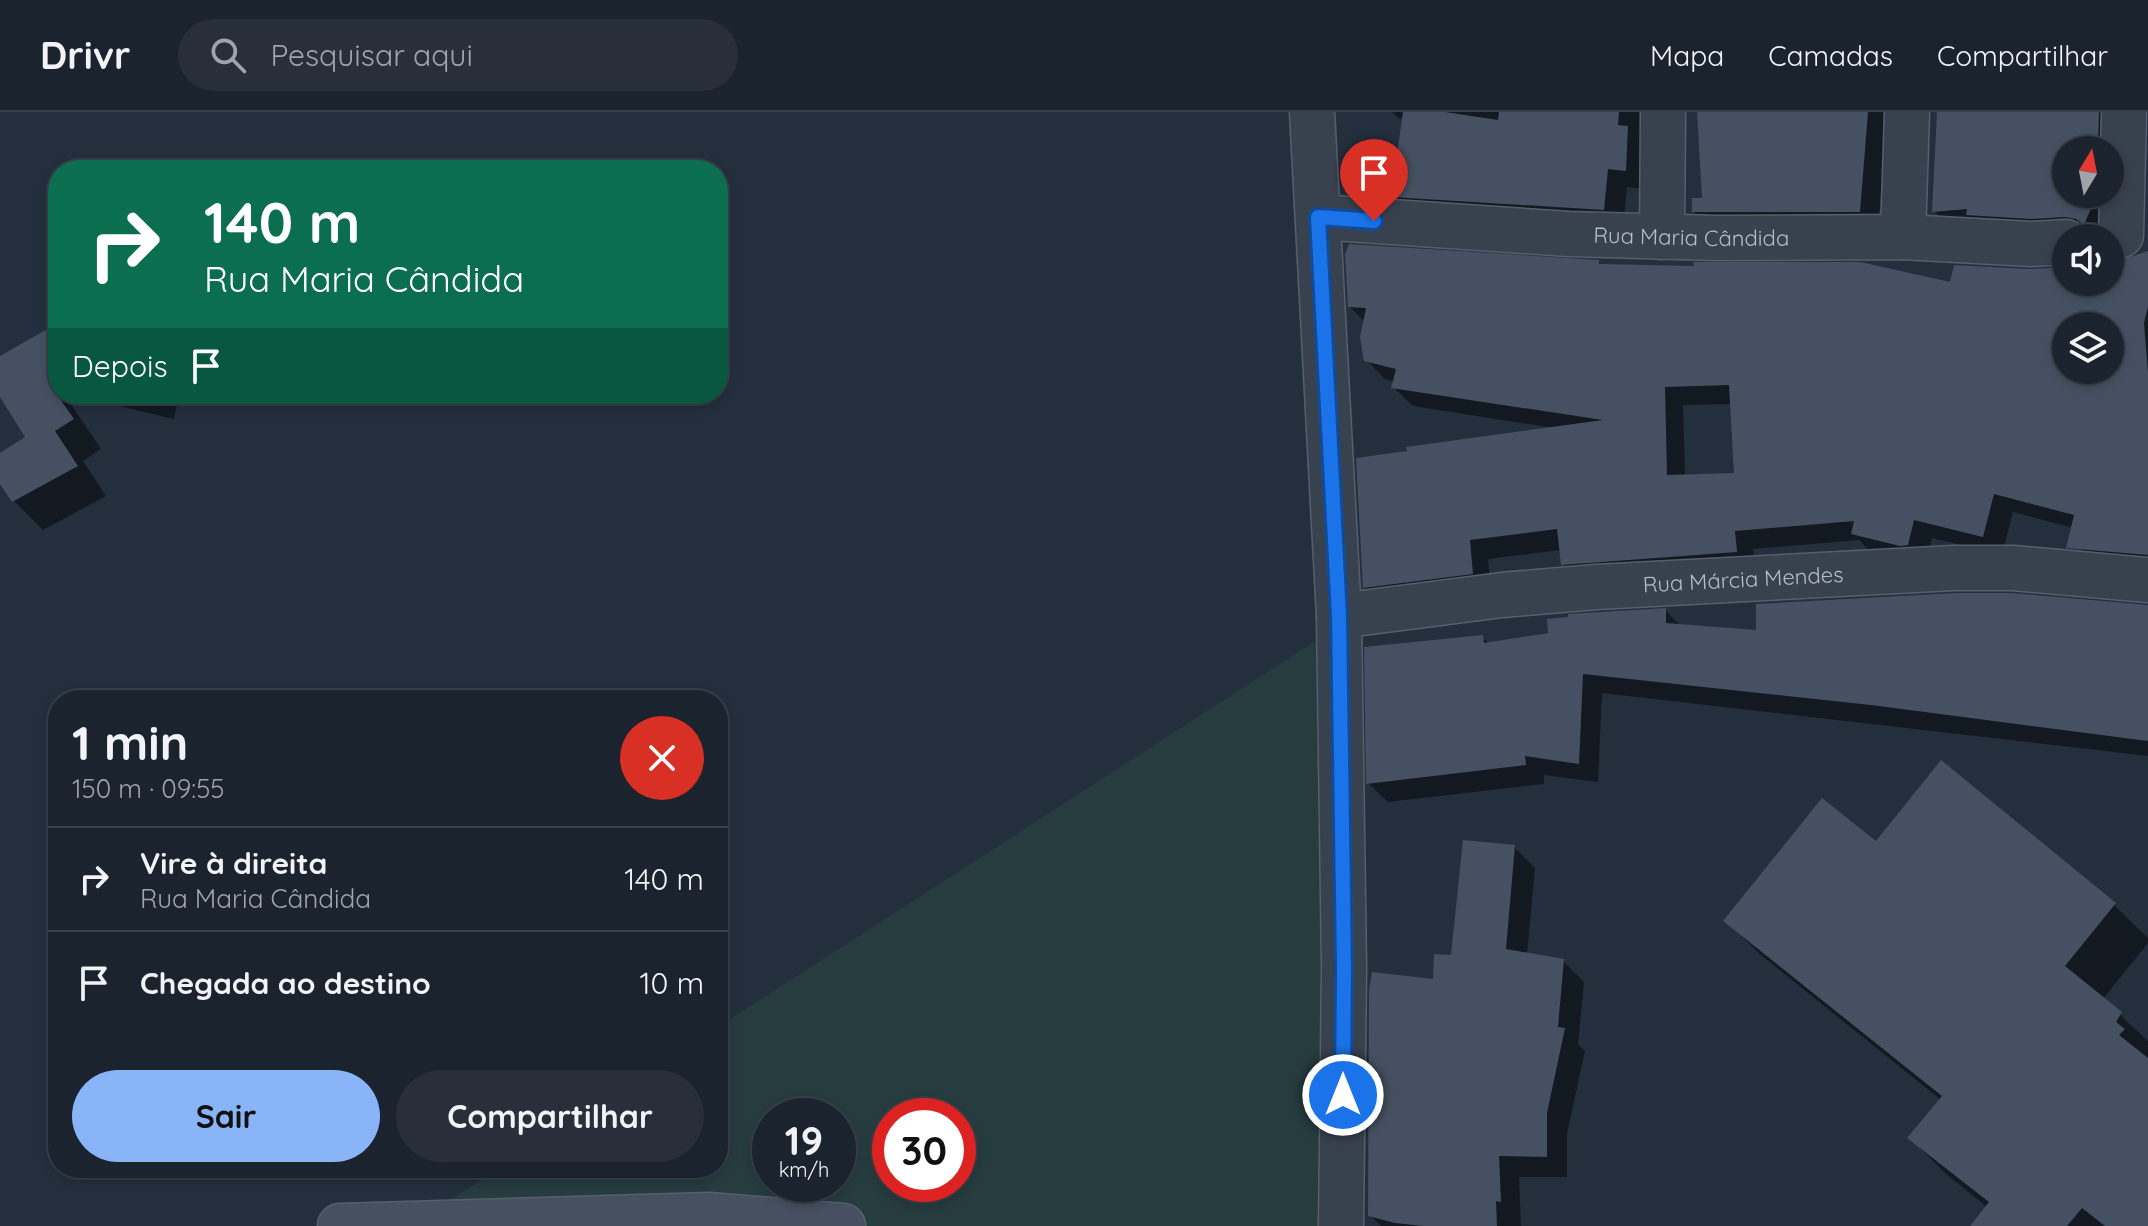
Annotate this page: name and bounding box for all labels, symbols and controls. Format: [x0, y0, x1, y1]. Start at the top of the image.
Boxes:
search box [178, 19, 738, 91]
text: Drivr [40, 31, 130, 79]
icon: search [206, 33, 250, 77]
text: Pesquisar aqui [270, 36, 473, 74]
text: Mapa [1650, 38, 1724, 73]
text: Camadas [1768, 38, 1893, 73]
text: Compartilhar [1937, 38, 2108, 73]
north arrow [2052, 136, 2124, 208]
map controls [2052, 136, 2124, 384]
pin [1340, 139, 1408, 221]
icon: arrive [1352, 151, 1396, 195]
text: 140 m [204, 187, 360, 257]
icon: right [72, 192, 176, 296]
street label: Rua Maria Cândida [1593, 221, 1789, 252]
button: sound [2052, 224, 2124, 296]
text: Rua Maria Cândida [204, 256, 524, 301]
button: layers [2052, 312, 2124, 384]
icon: arrive [184, 344, 228, 388]
text: Depois [72, 347, 168, 385]
street label: Rua Márcia Mendes [1642, 560, 1844, 598]
text: 1 min [72, 712, 188, 772]
button: close [620, 716, 704, 800]
text: 150 m · 09:55 [72, 772, 225, 805]
text: Vire à direita [140, 844, 327, 882]
icon: right [72, 857, 116, 901]
text: 140 m [624, 860, 704, 898]
text: Rua Maria Cândida [140, 882, 371, 915]
icon: arrive [72, 961, 116, 1005]
text: Chegada ao destino [140, 964, 431, 1002]
text: 10 m [640, 964, 704, 1002]
position arrow [1301, 1053, 1385, 1137]
button: Sair [72, 1070, 380, 1162]
button: Compartilhar [396, 1070, 704, 1162]
speed limit sign: 30 [872, 1098, 976, 1202]
text: 19 [785, 1115, 823, 1165]
text: km/h [779, 1157, 829, 1182]

